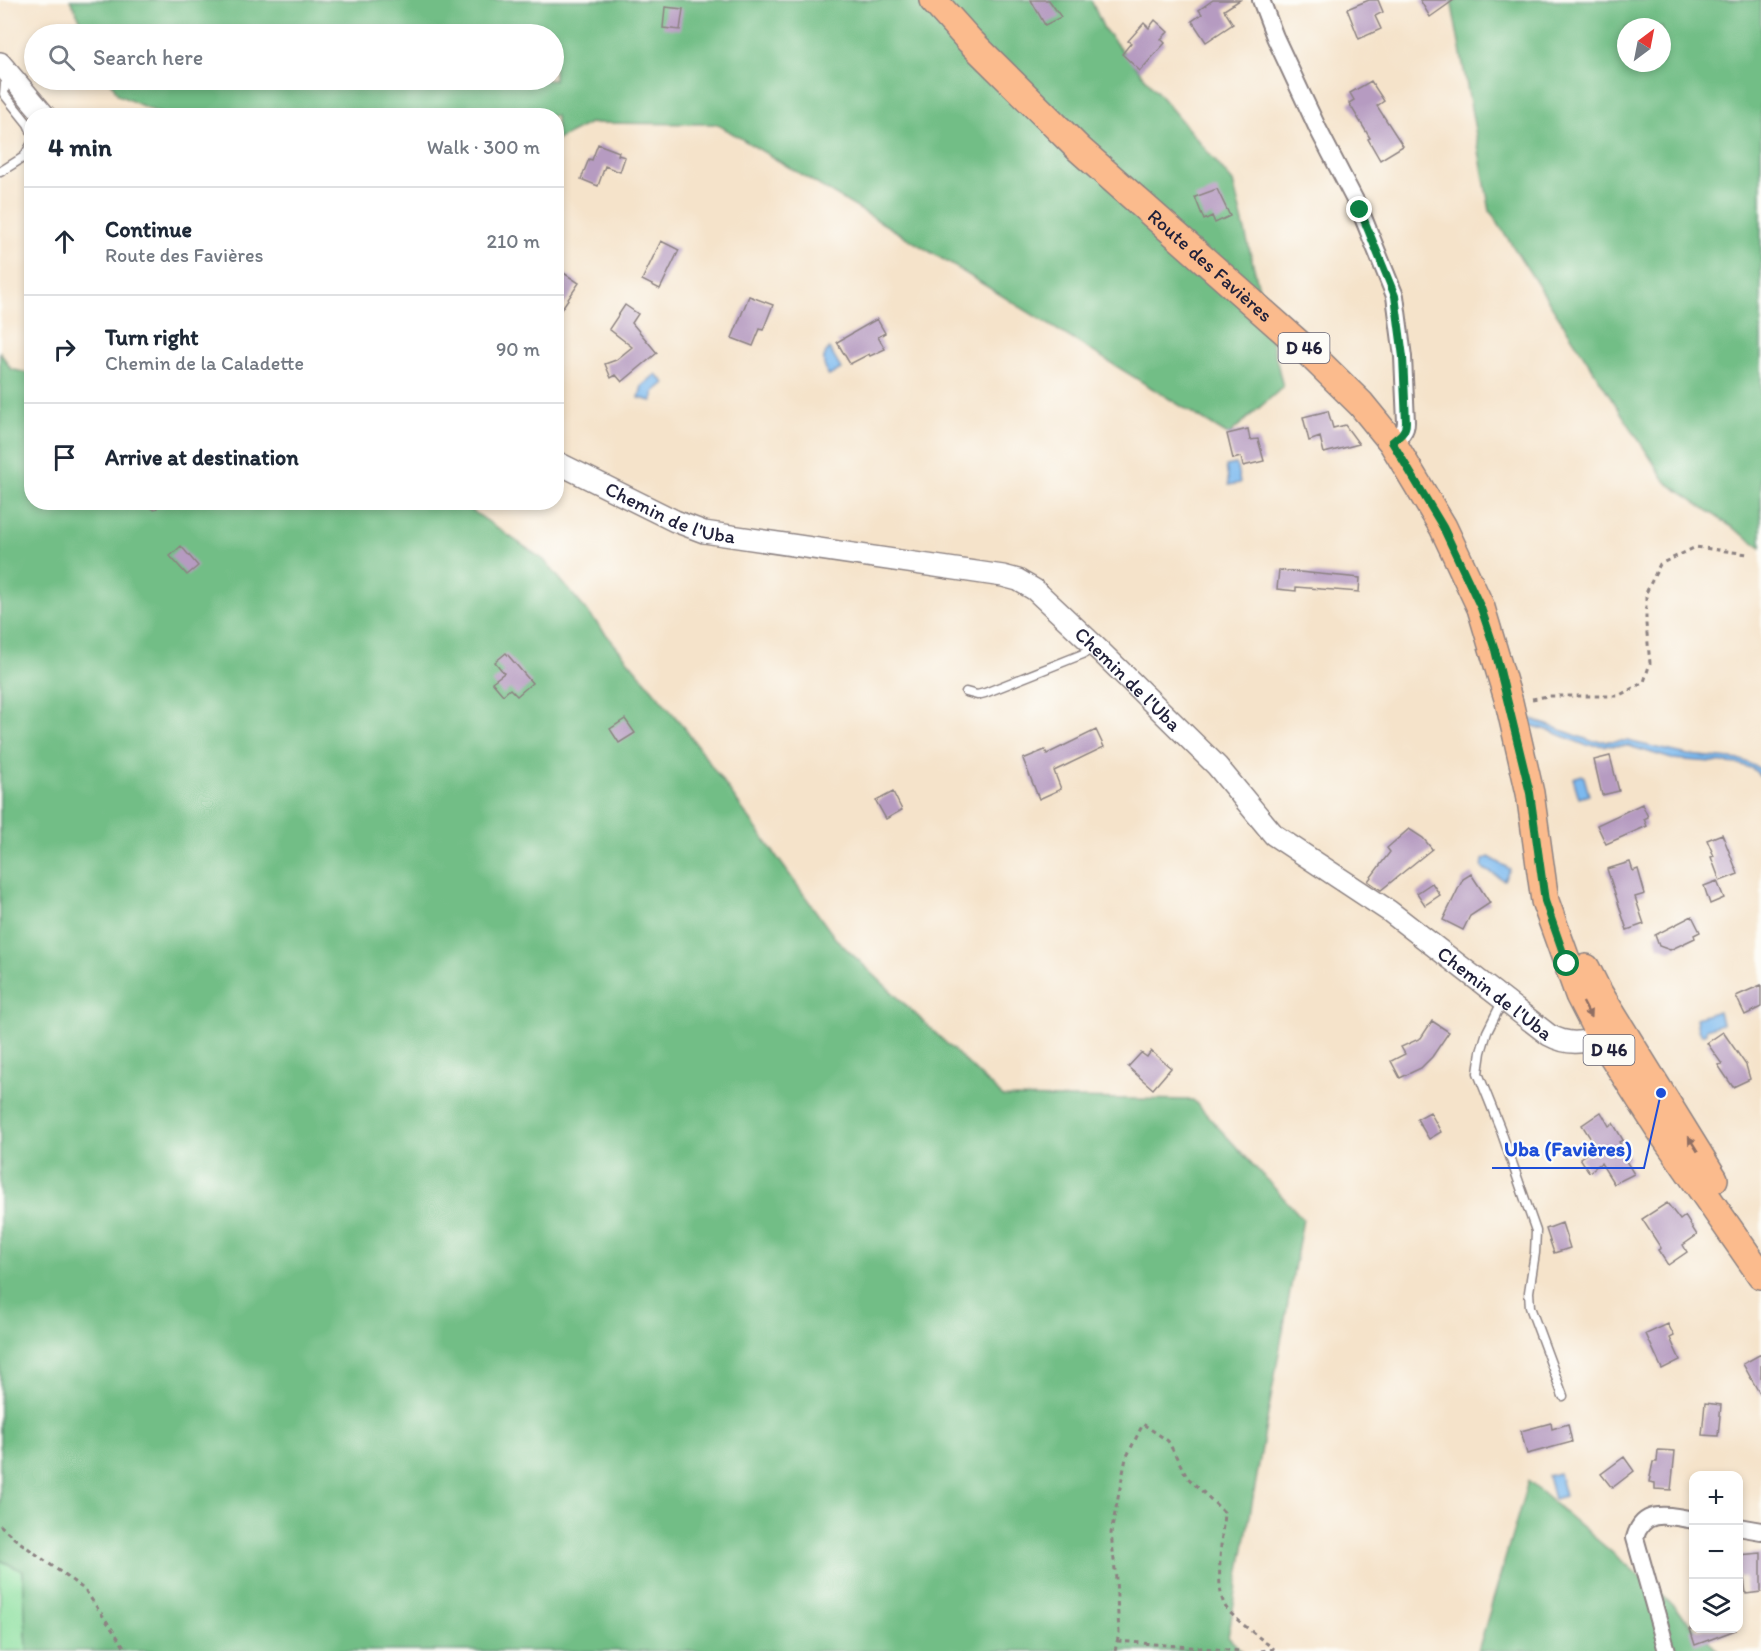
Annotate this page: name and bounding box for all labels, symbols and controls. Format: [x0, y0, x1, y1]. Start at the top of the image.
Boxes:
north arrow [1617, 18, 1671, 72]
search box [24, 24, 564, 90]
icon: search [45, 41, 78, 74]
text: Search here [93, 44, 203, 71]
text: 4 min [48, 131, 112, 163]
text: Walk · 300 m [427, 135, 540, 159]
route end [1346, 196, 1372, 222]
street label: Route des Favières [1143, 204, 1278, 327]
text: Continue [105, 216, 192, 243]
icon: ahead [48, 225, 81, 258]
text: 210 m [487, 229, 540, 253]
text: Route des Favières [105, 243, 264, 267]
text: Turn right [105, 324, 199, 351]
icon: right [48, 333, 81, 366]
road number: D 46 [1278, 333, 1330, 363]
text: 90 m [496, 337, 540, 361]
text: Chemin de la Caladette [105, 351, 304, 375]
icon: arrive [48, 441, 81, 474]
text: Arrive at destination [105, 444, 299, 471]
street label: Chemin de l'Uba [601, 476, 738, 549]
street label: Chemin de l'Uba [1070, 622, 1187, 736]
street label: Chemin de l'Uba [1433, 941, 1558, 1046]
route start [1553, 950, 1579, 976]
one-way arrow [1582, 1002, 1592, 1019]
road number: D 46 [1584, 1035, 1634, 1065]
callout: Uba (Favières) [1492, 1129, 1644, 1168]
text: Uba (Favières) [1504, 1136, 1632, 1162]
one-way arrow [1687, 1136, 1698, 1152]
map controls [1689, 1471, 1743, 1633]
button: + [1689, 1471, 1743, 1525]
button: − [1689, 1525, 1743, 1579]
button: layers [1689, 1579, 1743, 1633]

